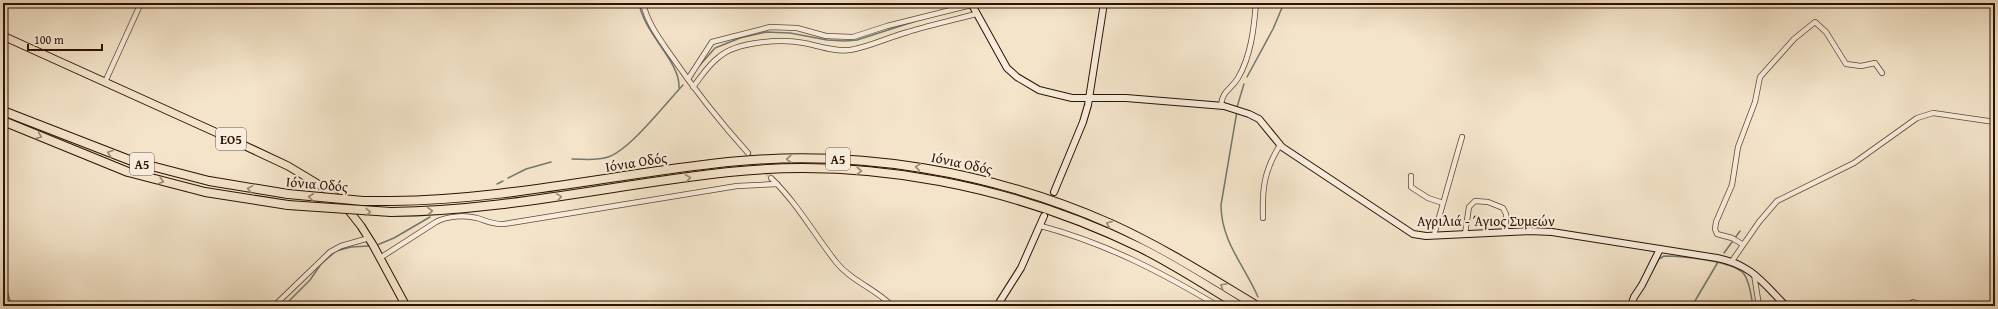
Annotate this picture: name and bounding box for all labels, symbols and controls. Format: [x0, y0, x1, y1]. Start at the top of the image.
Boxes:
scale bar [28, 26, 102, 52]
text: 100 m [34, 31, 64, 48]
road number: ΕΟ5 [216, 128, 246, 150]
one-way arrow [35, 132, 42, 140]
street label: Ιόνια Οδός [604, 147, 668, 177]
street label: Ιόνια Οδός [930, 147, 995, 179]
road number: Α5 [826, 148, 850, 170]
one-way arrow [107, 150, 114, 158]
road number: Α5 [130, 153, 154, 175]
one-way arrow [786, 155, 792, 163]
one-way arrow [915, 163, 921, 172]
one-way arrow [856, 166, 862, 175]
street label: Ιόνια Οδός [285, 171, 349, 197]
one-way arrow [685, 174, 691, 183]
one-way arrow [157, 176, 164, 185]
one-way arrow [246, 185, 253, 194]
one-way arrow [308, 192, 314, 201]
one-way arrow [556, 193, 562, 202]
one-way arrow [365, 207, 371, 216]
one-way arrow [427, 207, 433, 216]
street label: Αγριλιά - Άγιος Συμεών [1417, 211, 1555, 231]
one-way arrow [1106, 220, 1113, 228]
one-way arrow [1220, 283, 1227, 290]

